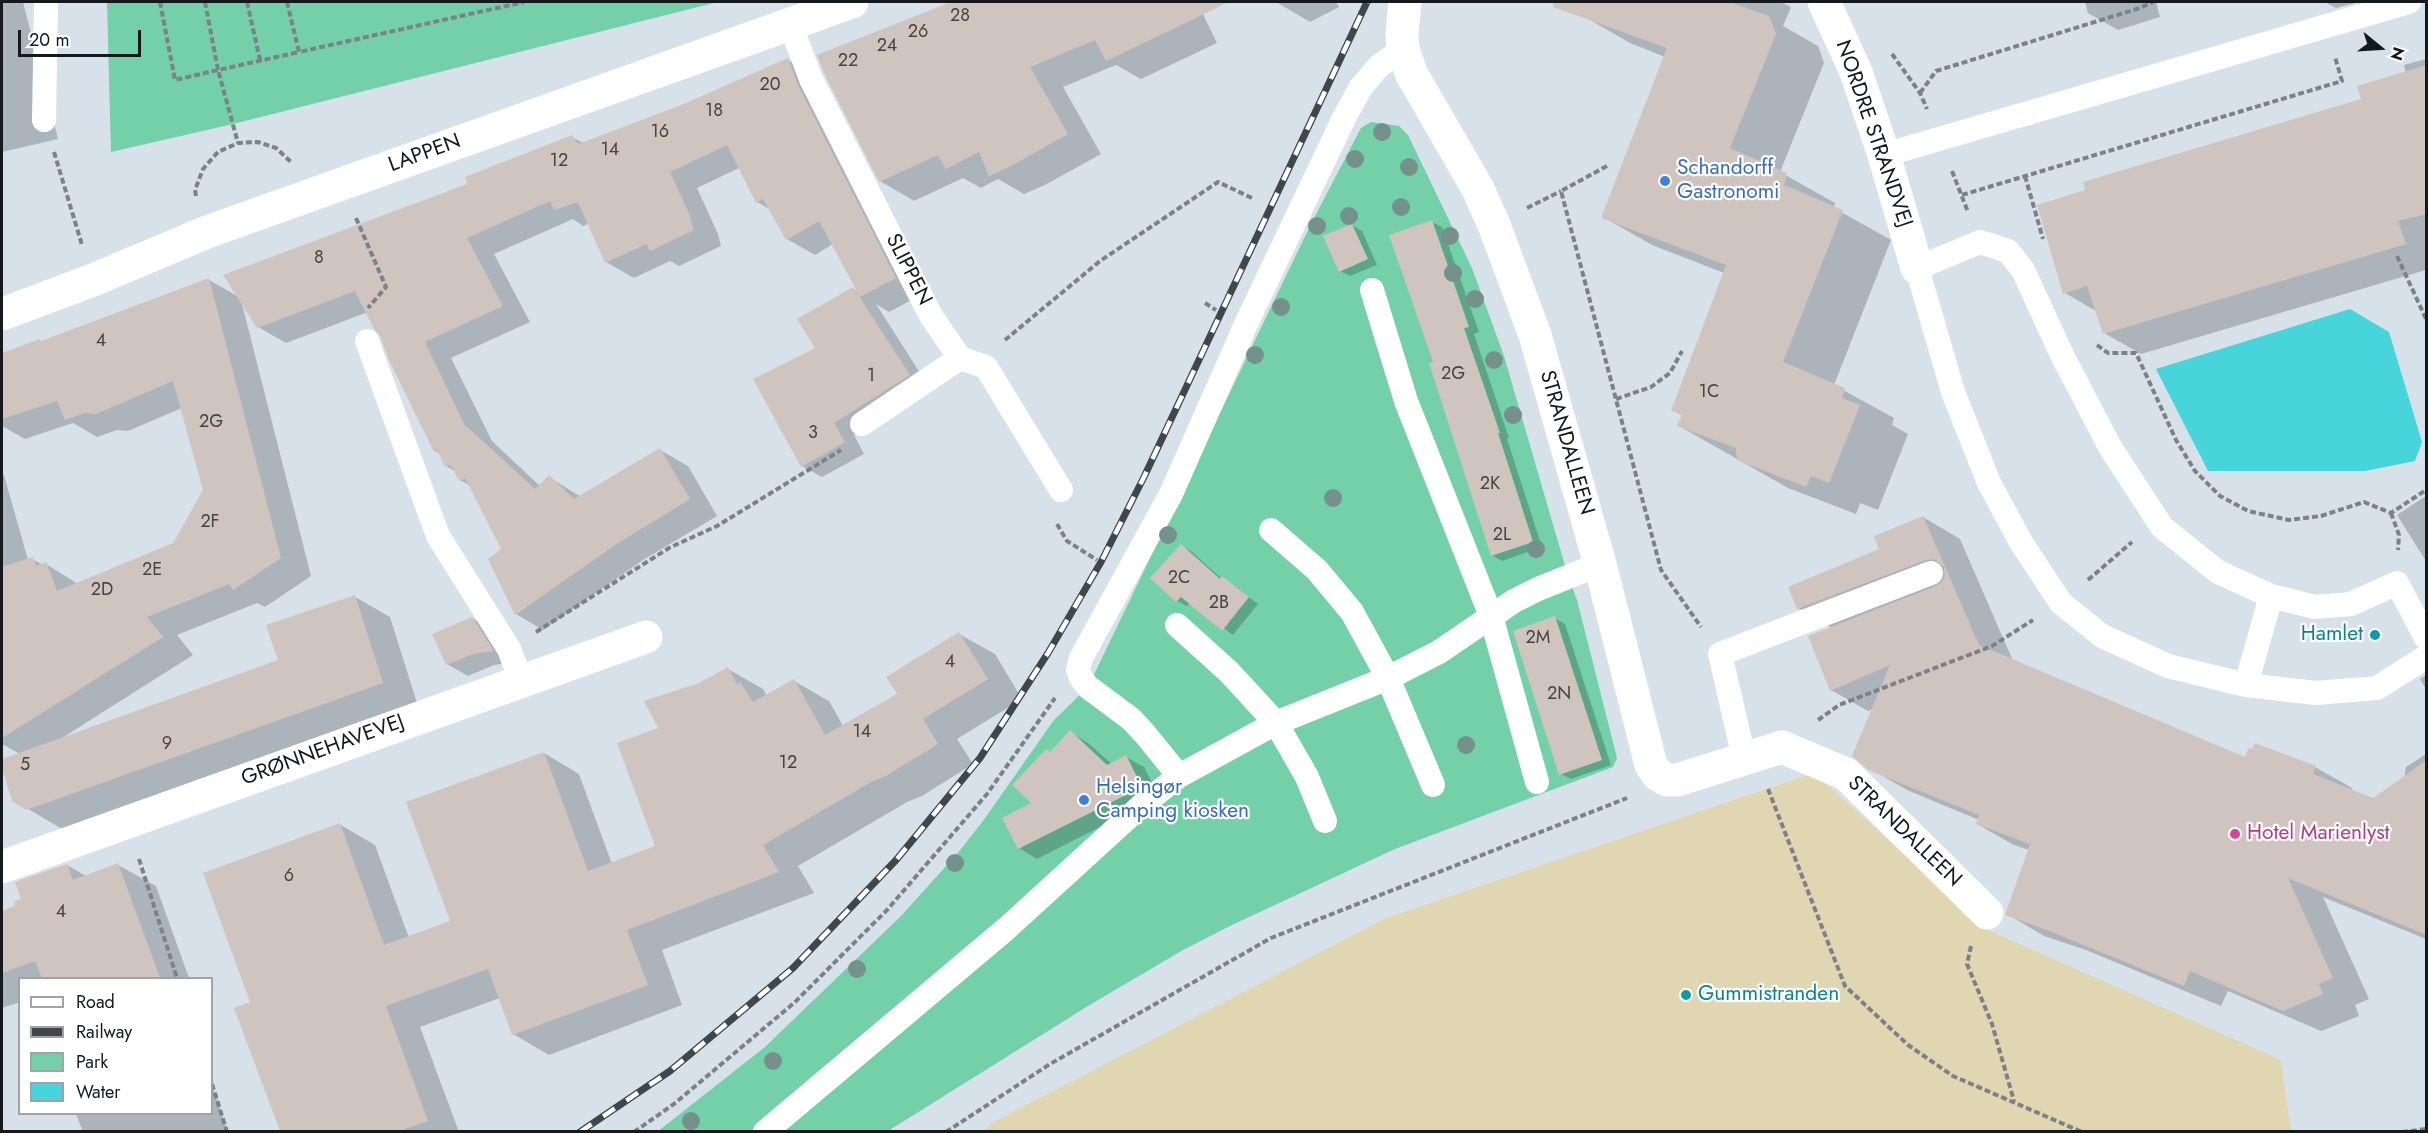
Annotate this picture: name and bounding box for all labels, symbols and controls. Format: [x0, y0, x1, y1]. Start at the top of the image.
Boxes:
house number: 28 [950, 6, 970, 28]
scale bar [21, 18, 144, 56]
north arrow [2350, 18, 2410, 78]
house number: 26 [908, 22, 928, 44]
text: 20 m [29, 27, 69, 53]
house number: 24 [877, 36, 897, 58]
street label: NORDRE STRANDVEJ [1829, 37, 1917, 231]
text: N [2385, 44, 2410, 63]
house number: 22 [838, 51, 858, 73]
house number: 20 [759, 75, 781, 97]
house number: 18 [705, 101, 723, 123]
house number: 16 [651, 122, 669, 144]
street label: LAPPEN [386, 129, 464, 179]
house number: 14 [601, 140, 619, 162]
house number: 12 [550, 151, 568, 173]
place label: Schandorff Gastronomi [1677, 156, 1780, 206]
marker: Schandorff Gastronomi [1658, 174, 1672, 188]
street label: SLIPPEN [879, 230, 937, 310]
house number: 8 [314, 248, 324, 270]
house number: 4 [96, 331, 106, 353]
house number: 2G [1441, 364, 1465, 386]
house number: 1 [867, 366, 875, 388]
street label: STRANDALLEEN [1533, 368, 1599, 518]
house number: 1C [1699, 382, 1719, 404]
house number: 2G [199, 412, 223, 434]
house number: 3 [808, 423, 818, 445]
house number: 2K [1480, 474, 1500, 496]
house number: 2F [200, 512, 220, 534]
house number: 2L [1493, 525, 1511, 547]
house number: 2E [142, 560, 162, 582]
house number: 2C [1168, 568, 1190, 590]
house number: 2D [91, 580, 113, 602]
house number: 2B [1209, 593, 1229, 615]
place label: Hamlet [2301, 622, 2363, 648]
house number: 2M [1526, 628, 1550, 650]
marker: Hamlet [2368, 628, 2382, 642]
house number: 4 [945, 652, 955, 674]
house number: 2N [1547, 684, 1571, 706]
street label: GRØNNEHAVEVEJ [238, 710, 408, 792]
house number: 14 [853, 722, 871, 744]
house number: 9 [162, 734, 172, 756]
house number: 12 [779, 753, 797, 775]
house number: 5 [20, 755, 30, 777]
street label: STRANDALLEEN [1842, 771, 1966, 893]
place label: Helsingør Camping kiosken [1096, 775, 1249, 825]
marker: Helsingør Camping kiosken [1077, 793, 1091, 807]
place label: Hotel Marienlyst [2247, 821, 2390, 847]
marker: Hotel Marienlyst [2228, 827, 2242, 841]
house number: 6 [284, 866, 294, 888]
house number: 4 [56, 902, 66, 924]
legend [18, 977, 213, 1115]
place label: Gummistranden [1698, 982, 1839, 1008]
marker: Gummistranden [1679, 988, 1693, 1002]
text: Road [76, 989, 115, 1015]
text: Railway [76, 1019, 132, 1045]
text: Park [76, 1049, 108, 1075]
text: Water [76, 1079, 120, 1105]

